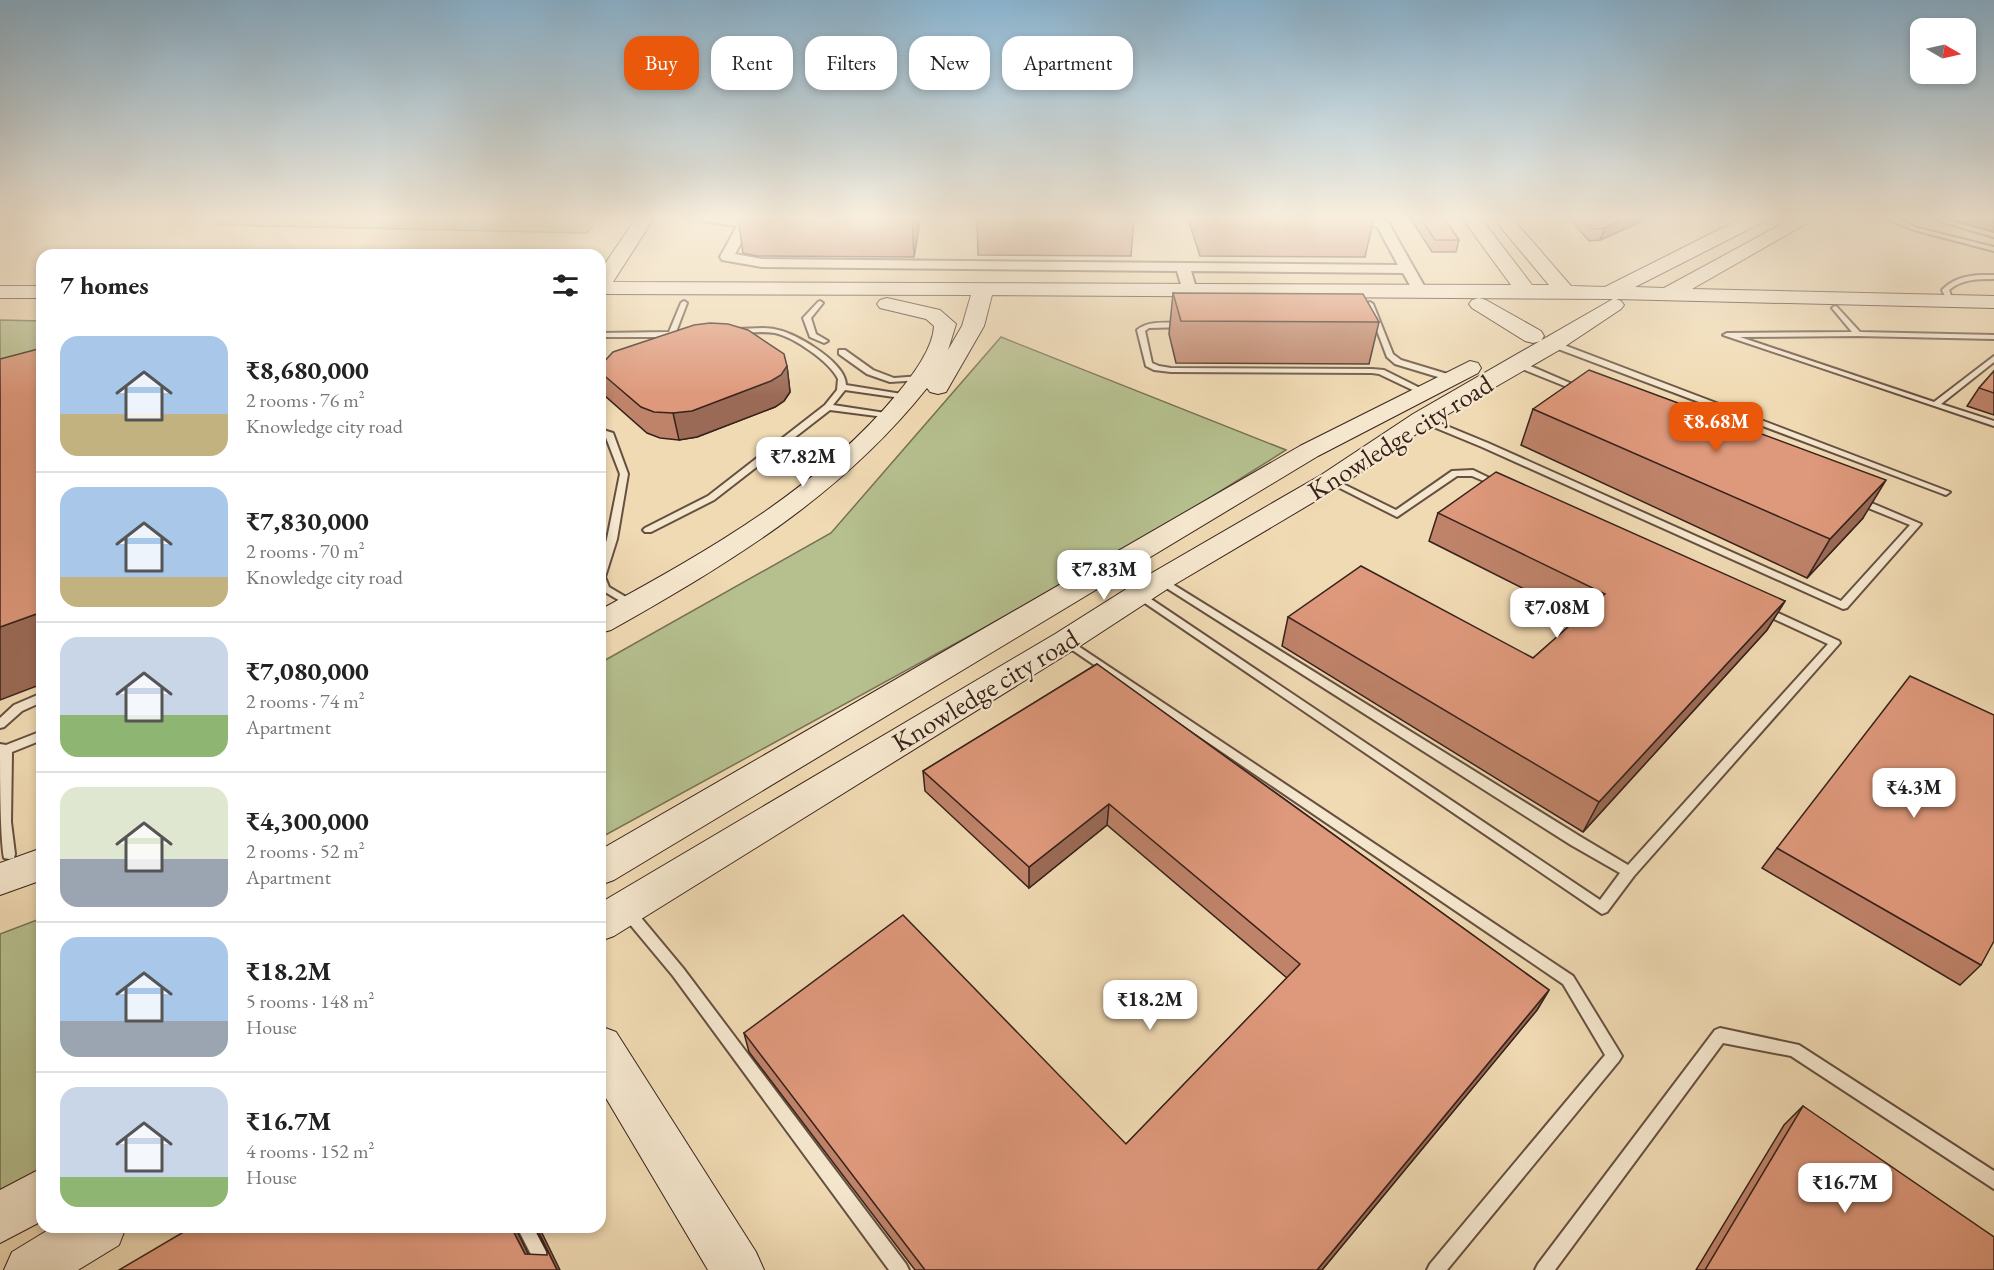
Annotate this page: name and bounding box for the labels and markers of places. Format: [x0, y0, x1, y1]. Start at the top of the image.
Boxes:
pin: ₹8.68M [1667, 402, 1765, 453]
pin: ₹7.82M [754, 437, 852, 488]
pin: ₹7.83M [1055, 550, 1153, 601]
pin: ₹7.08M [1508, 588, 1606, 639]
pin: ₹4.3M [1872, 768, 1956, 819]
pin: ₹18.2M [1101, 980, 1199, 1031]
pin: ₹16.7M [1796, 1163, 1894, 1214]

